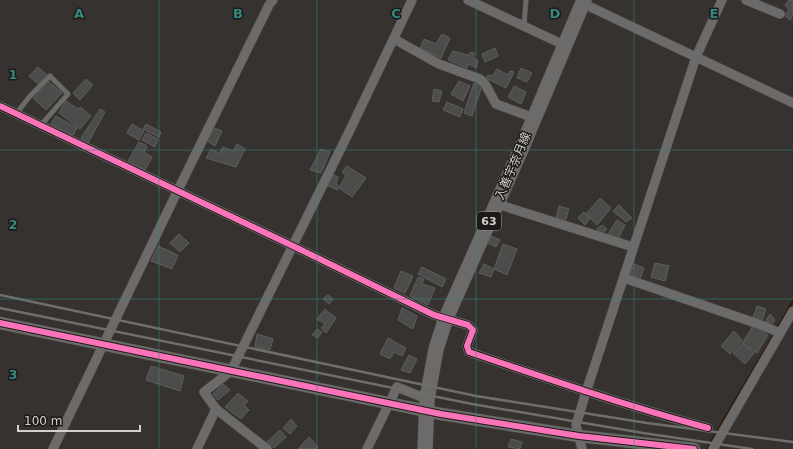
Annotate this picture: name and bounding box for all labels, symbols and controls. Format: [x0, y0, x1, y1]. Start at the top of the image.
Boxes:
text: A [74, 6, 84, 21]
text: B [233, 6, 243, 21]
text: C [391, 6, 401, 21]
text: D [550, 6, 561, 21]
text: E [710, 6, 718, 21]
text: 1 [8, 67, 18, 82]
street label: 入善宇奈月線 [492, 130, 534, 202]
road number: 63 [477, 212, 501, 230]
text: 2 [8, 217, 18, 232]
text: 3 [8, 367, 18, 382]
scale bar [18, 407, 140, 433]
text: 100 m [24, 414, 62, 428]

